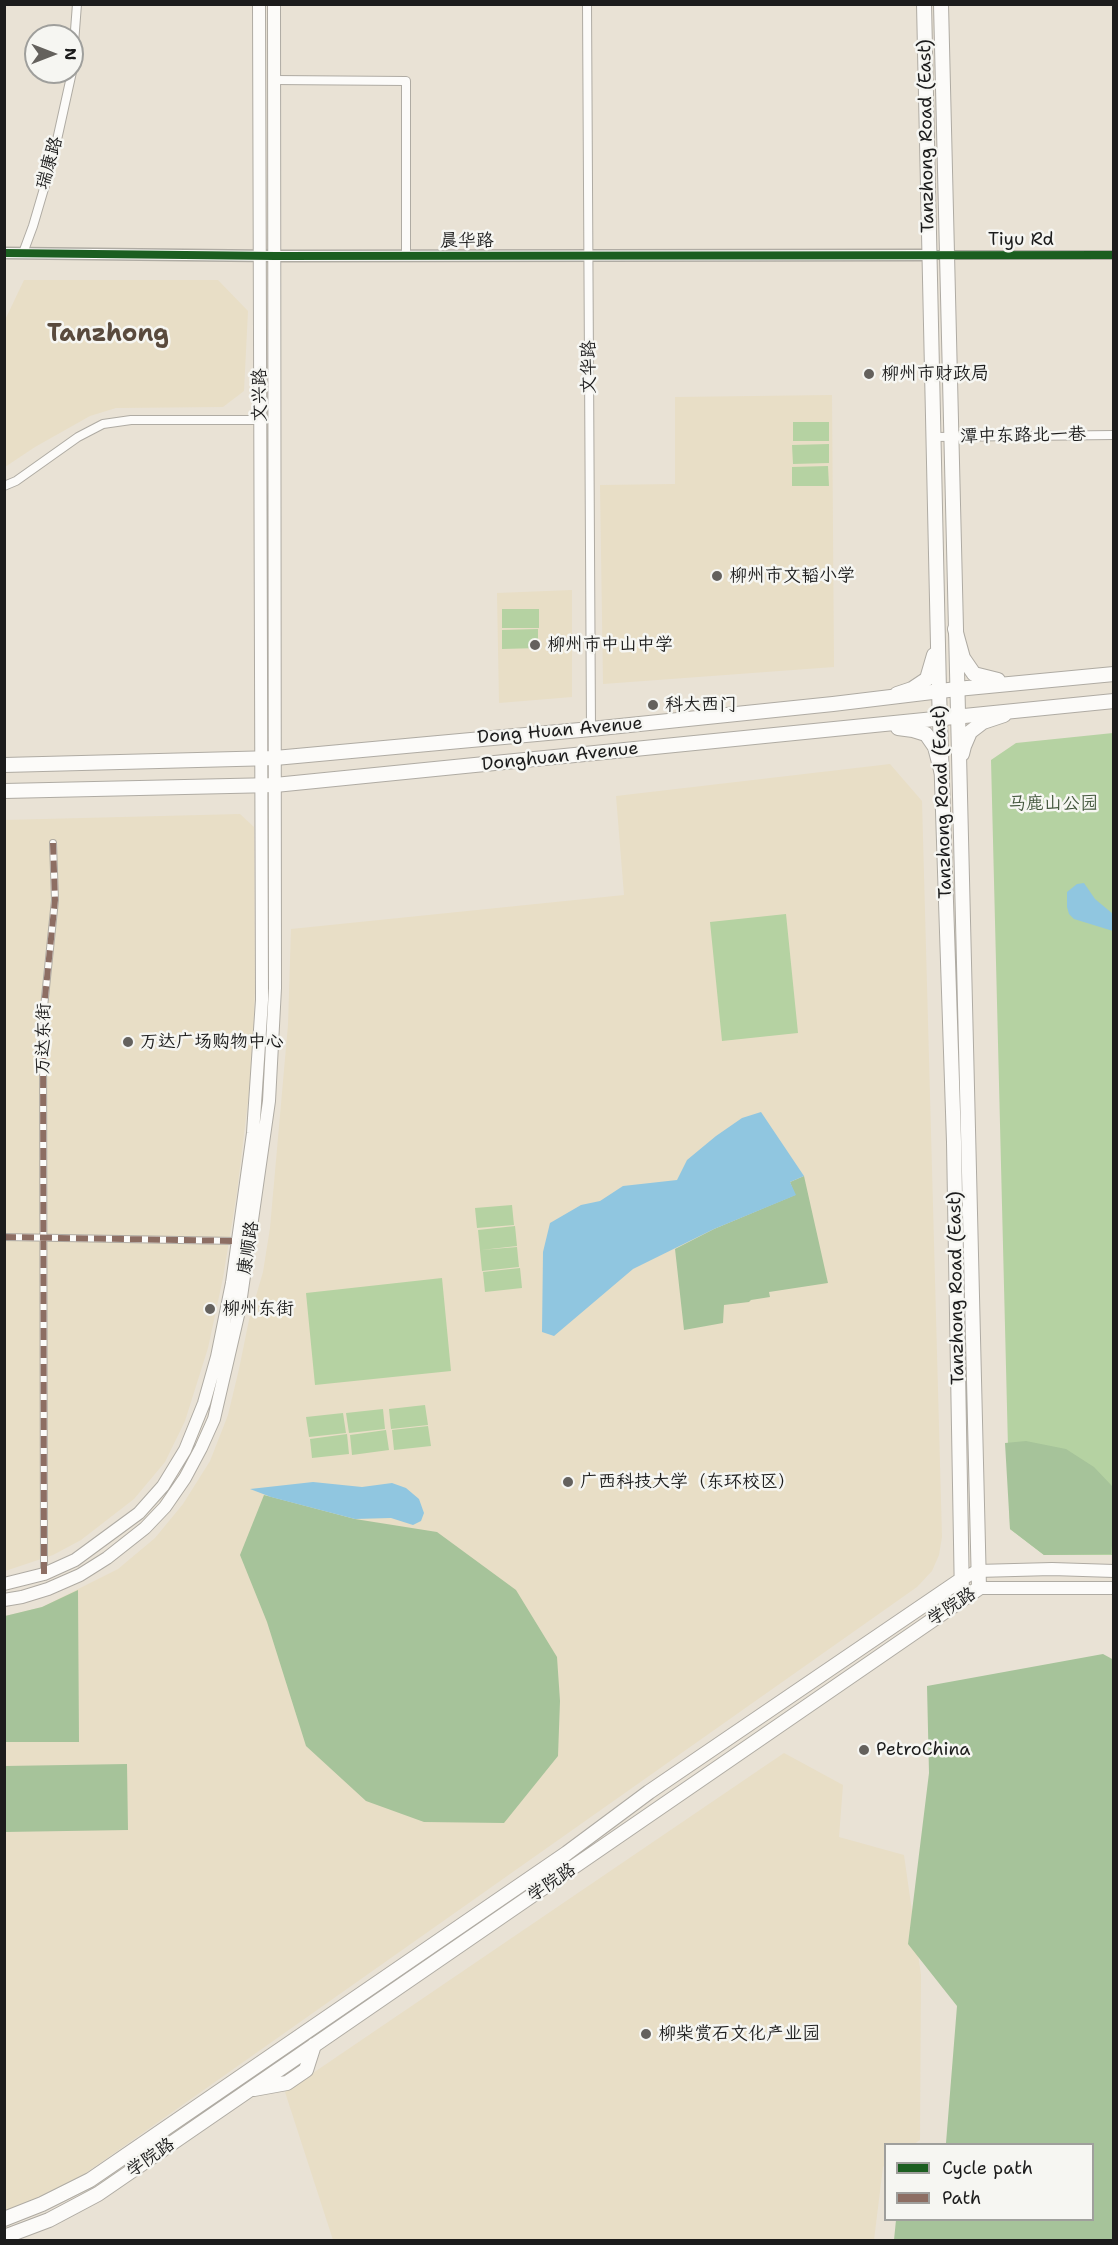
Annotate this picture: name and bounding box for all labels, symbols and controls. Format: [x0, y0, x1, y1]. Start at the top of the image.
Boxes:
north arrow [24, 24, 84, 84]
street label: Tanzhong Road (East) [915, 39, 939, 233]
text: N [60, 48, 81, 60]
street label: 瑞康路 [32, 134, 68, 192]
street label: Tiyu Rd [988, 229, 1054, 251]
street label: 晨华路 [440, 230, 494, 252]
district label: Tanzhong [47, 321, 169, 349]
street label: 文华路 [578, 340, 600, 394]
place label: 柳州市财政局 [881, 363, 989, 385]
marker: 柳州市财政局 [862, 367, 876, 381]
street label: 文兴路 [249, 368, 271, 422]
street label: 潭中东路北一巷 [960, 424, 1086, 448]
place label: 柳州市文韬小学 [729, 565, 855, 587]
marker: 柳州市文韬小学 [710, 569, 724, 583]
place label: 柳州市中山中学 [547, 634, 673, 656]
marker: 柳州市中山中学 [528, 638, 542, 652]
place label: 科大西门 [665, 694, 737, 716]
marker: 科大西门 [646, 698, 660, 712]
street label: Tanzhong Road (East) [929, 705, 957, 899]
street label: Dong Huan Avenue [477, 713, 643, 749]
street label: Donghuan Avenue [481, 738, 639, 776]
park label: 马鹿山公园 [1008, 793, 1098, 815]
street label: 万达东街 [33, 1003, 55, 1075]
place label: 万达广场购物中心 [140, 1031, 284, 1053]
marker: 万达广场购物中心 [121, 1035, 135, 1049]
street label: Tanzhong Road (East) [945, 1191, 969, 1385]
street label: 康顺路 [234, 1220, 264, 1276]
place label: 柳州东街 [222, 1298, 294, 1320]
marker: 柳州东街 [203, 1302, 217, 1316]
place label: 广西科技大学（东环校区） [580, 1471, 796, 1493]
marker: 广西科技大学（东环校区） [561, 1475, 575, 1489]
street label: 学院路 [923, 1583, 981, 1631]
place label: PetroChina [876, 1739, 971, 1761]
marker: PetroChina [857, 1743, 871, 1757]
street label: 学院路 [524, 1859, 580, 1907]
place label: 柳柴赏石文化产业园 [658, 2023, 820, 2045]
marker: 柳柴赏石文化产业园 [639, 2027, 653, 2041]
street label: 学院路 [123, 2134, 179, 2182]
legend [884, 2143, 1094, 2221]
text: Cycle path [942, 2156, 1033, 2180]
text: Path [942, 2186, 981, 2210]

